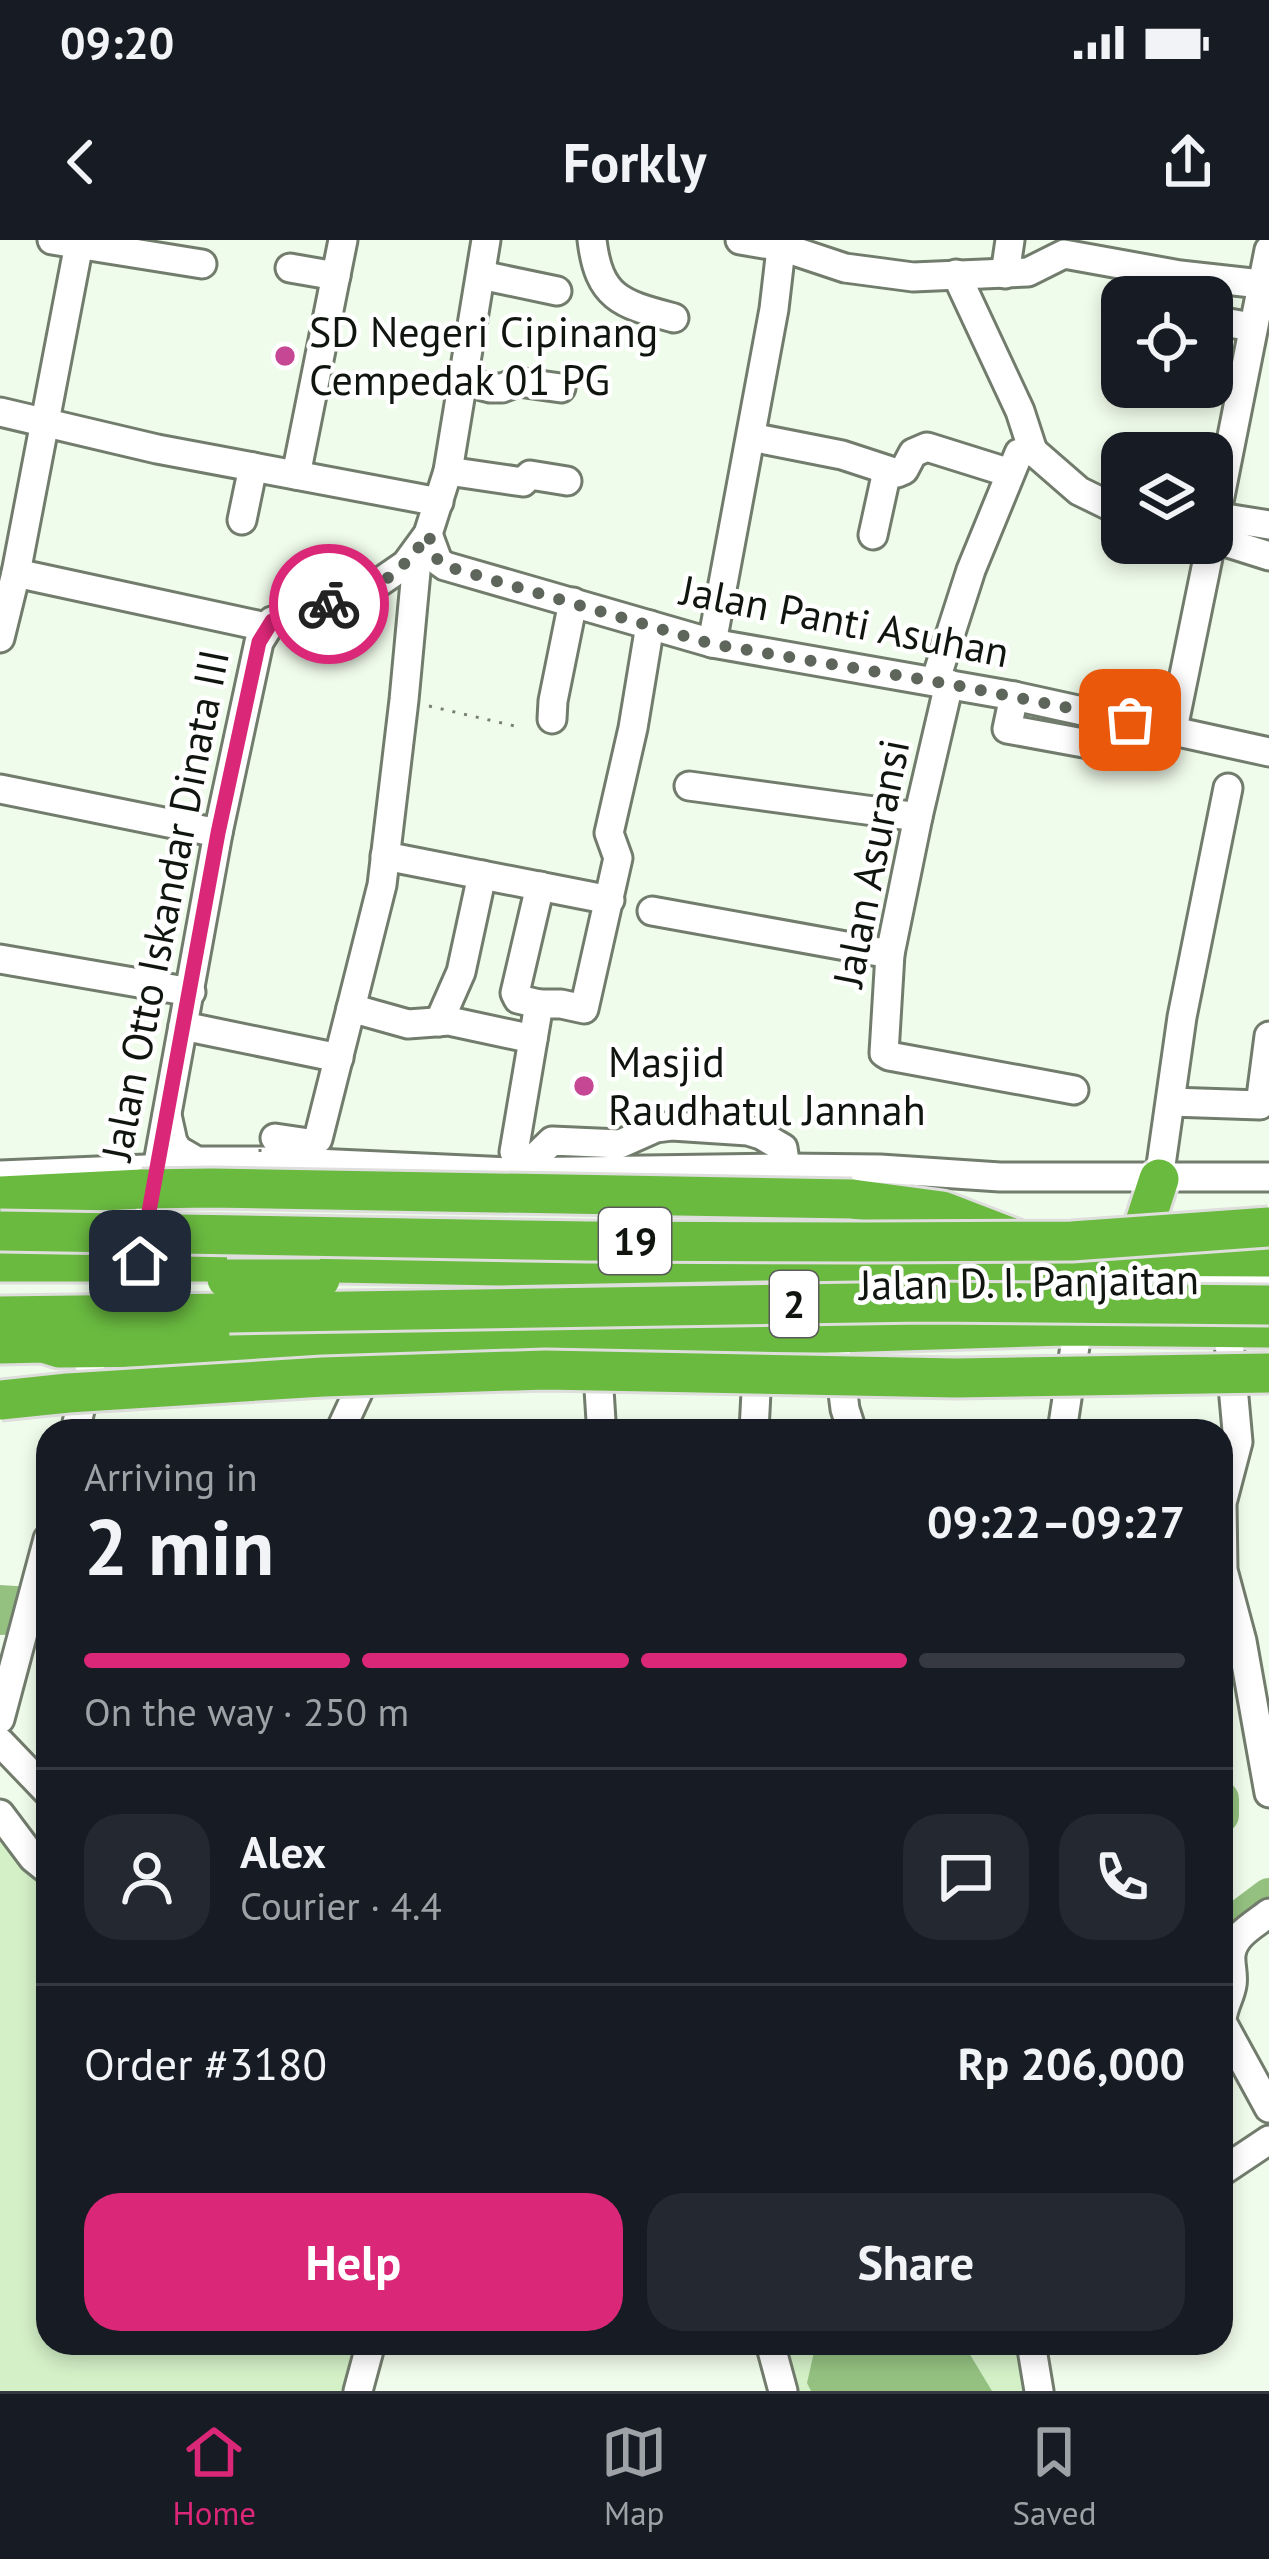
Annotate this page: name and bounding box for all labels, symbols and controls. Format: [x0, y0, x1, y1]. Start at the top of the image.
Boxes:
text: 09:20 [60, 13, 174, 71]
text: Forkly [563, 127, 706, 197]
icon: back [48, 129, 114, 195]
icon: share [1155, 129, 1221, 195]
map controls [1101, 276, 1233, 564]
button: locate [1101, 276, 1233, 408]
place label: SD Negeri Cipinang Cempedak 01 PG [309, 304, 658, 407]
marker: SD Negeri Cipinang Cempedak 01 PG [272, 343, 298, 369]
button: layers [1101, 432, 1233, 564]
courier [269, 544, 389, 664]
street label: Jalan Panti Asuhan [674, 561, 1014, 679]
icon: bike [296, 571, 362, 637]
street label: Jalan Otto Iskandar Dinata III [88, 645, 241, 1167]
pin [1079, 669, 1181, 771]
icon: bag [1097, 687, 1163, 753]
street label: Jalan Asuransi [819, 735, 921, 993]
place label: Masjid Raudhatul Jannah [608, 1034, 926, 1137]
marker: Masjid Raudhatul Jannah [571, 1073, 597, 1099]
road number: 19 [599, 1208, 671, 1274]
pin [89, 1210, 191, 1312]
icon: home [107, 1228, 173, 1294]
street label: Jalan D. I. Panjaitan [857, 1251, 1199, 1312]
road number: 2 [770, 1271, 818, 1337]
text: Arriving in [84, 1451, 258, 1502]
text: 09:22–09:27 [927, 1492, 1185, 1550]
text: 2 min [84, 1496, 274, 1597]
text: On the way · 250 m [84, 1686, 409, 1737]
button: person [84, 1814, 210, 1940]
button: chat [903, 1814, 1029, 1940]
button: phone [1059, 1814, 1185, 1940]
text: Alex [240, 1822, 326, 1880]
text: Courier · 4.4 [240, 1880, 442, 1931]
text: Order #3180 [84, 2034, 327, 2092]
text: Rp 206,000 [958, 2034, 1185, 2092]
button: Help [84, 2193, 623, 2331]
button: Share [647, 2193, 1185, 2331]
tab: Home [173, 2419, 256, 2534]
tab: Map [601, 2419, 667, 2534]
tab: Saved [1012, 2419, 1096, 2534]

